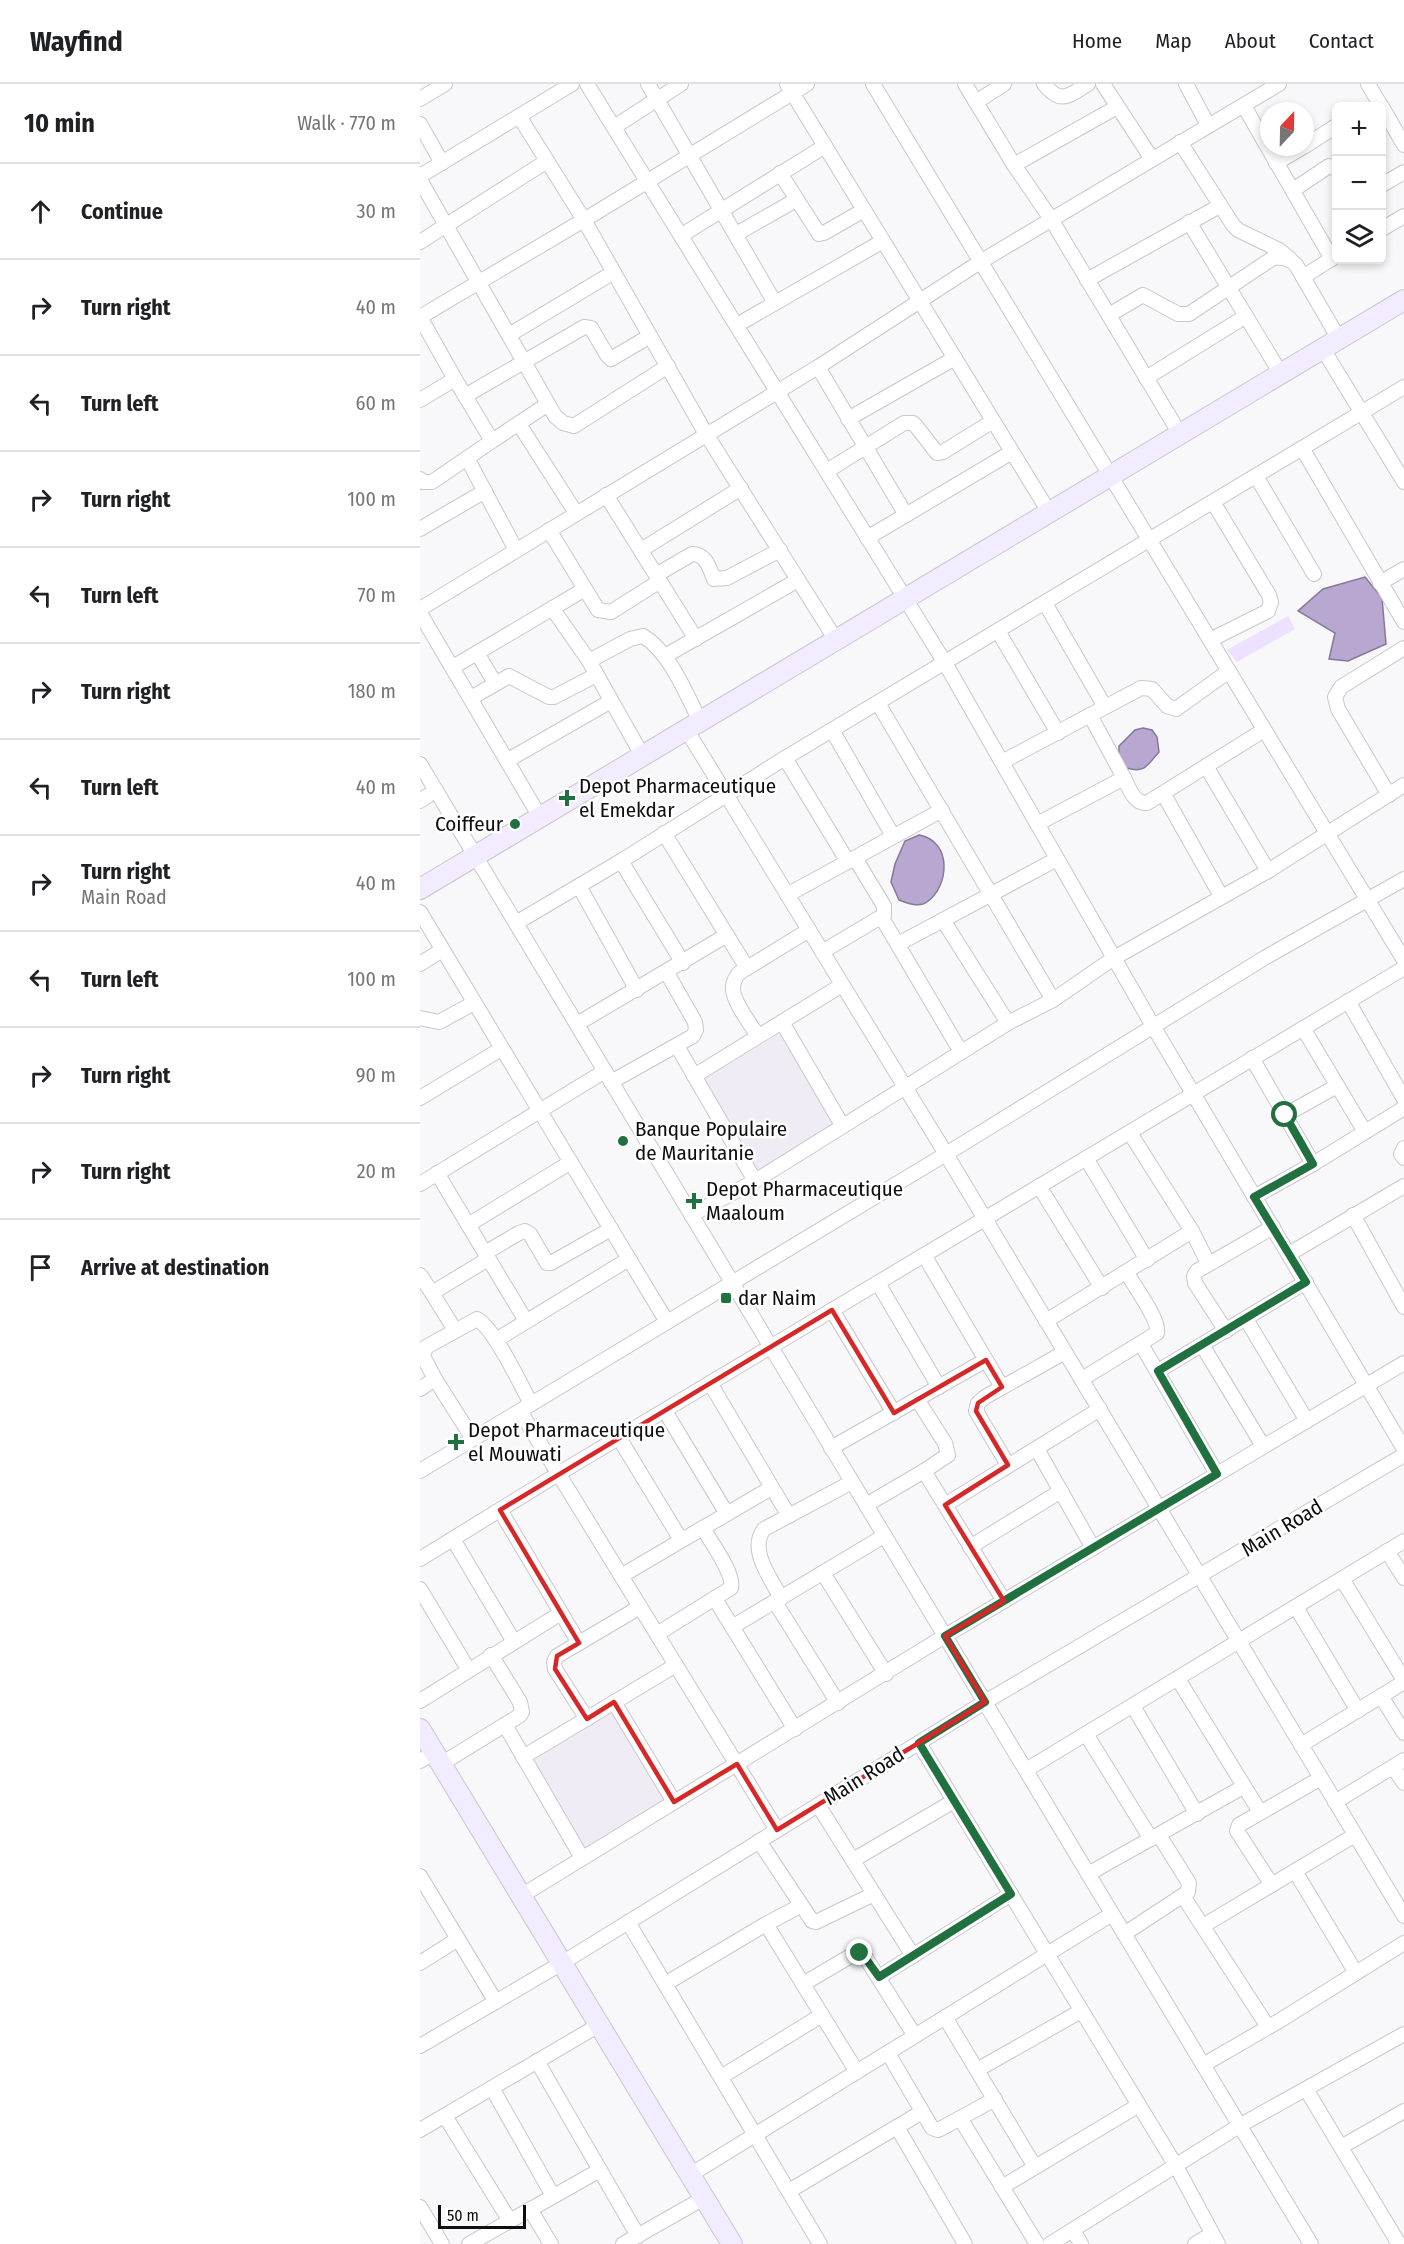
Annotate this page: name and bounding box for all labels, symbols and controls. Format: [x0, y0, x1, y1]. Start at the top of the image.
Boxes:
text: Wayfind [30, 25, 123, 58]
text: Home [1072, 28, 1122, 54]
text: Map [1155, 28, 1192, 54]
text: About [1225, 28, 1276, 54]
text: Contact [1309, 28, 1374, 54]
north arrow [1260, 102, 1314, 156]
map controls [1332, 102, 1386, 264]
button: + [1332, 102, 1386, 156]
text: 10 min [24, 108, 95, 139]
text: Walk · 770 m [297, 111, 396, 135]
button: − [1332, 156, 1386, 210]
icon: ahead [24, 195, 57, 228]
text: Continue [81, 198, 163, 225]
text: 30 m [356, 199, 396, 223]
button: layers [1332, 210, 1386, 264]
icon: right [24, 291, 57, 324]
text: Turn right [81, 294, 170, 321]
text: 40 m [356, 295, 396, 319]
icon: left [24, 387, 57, 420]
text: Turn left [81, 390, 159, 417]
text: 60 m [356, 391, 396, 415]
icon: right [24, 483, 57, 516]
text: Turn right [81, 486, 170, 513]
text: 100 m [347, 487, 396, 511]
icon: left [24, 579, 57, 612]
text: Turn left [81, 582, 159, 609]
text: 70 m [358, 583, 396, 607]
icon: right [24, 675, 57, 708]
text: Turn right [81, 678, 170, 705]
text: 180 m [348, 679, 396, 703]
icon: left [24, 771, 57, 804]
place label: Depot Pharmaceutique el Emekdar [579, 773, 776, 823]
text: Turn left [81, 774, 159, 801]
text: 40 m [356, 775, 396, 799]
marker: Depot Pharmaceutique el Emekdar [560, 791, 574, 805]
place label: Coiffeur [435, 811, 504, 837]
marker: Coiffeur [508, 817, 522, 831]
text: Turn right [81, 858, 170, 885]
icon: right [24, 867, 57, 900]
text: 40 m [356, 871, 396, 895]
text: Main Road [81, 885, 167, 909]
icon: left [24, 963, 57, 996]
text: Turn left [81, 966, 159, 993]
text: 100 m [347, 967, 396, 991]
icon: right [24, 1059, 57, 1092]
text: Turn right [81, 1062, 170, 1089]
text: 90 m [356, 1063, 396, 1087]
route start [1271, 1101, 1297, 1127]
place label: Banque Populaire de Mauritanie [635, 1116, 787, 1166]
marker: Banque Populaire de Mauritanie [616, 1134, 630, 1148]
icon: right [24, 1155, 57, 1188]
text: Turn right [81, 1158, 170, 1185]
text: 20 m [357, 1159, 396, 1183]
place label: Depot Pharmaceutique Maaloum [706, 1176, 903, 1226]
marker: Depot Pharmaceutique Maaloum [687, 1194, 701, 1208]
icon: arrive [24, 1251, 57, 1284]
text: Arrive at destination [81, 1254, 269, 1281]
place label: dar Naim [738, 1285, 816, 1311]
marker: dar Naim [719, 1291, 733, 1305]
place label: Depot Pharmaceutique el Mouwati [468, 1417, 665, 1467]
marker: Depot Pharmaceutique el Mouwati [449, 1435, 463, 1449]
street label: Main Road [1237, 1494, 1327, 1562]
street label: Main Road [819, 1741, 909, 1811]
route end [846, 1939, 872, 1965]
scale bar [438, 2202, 526, 2230]
text: 50 m [447, 2206, 479, 2225]

